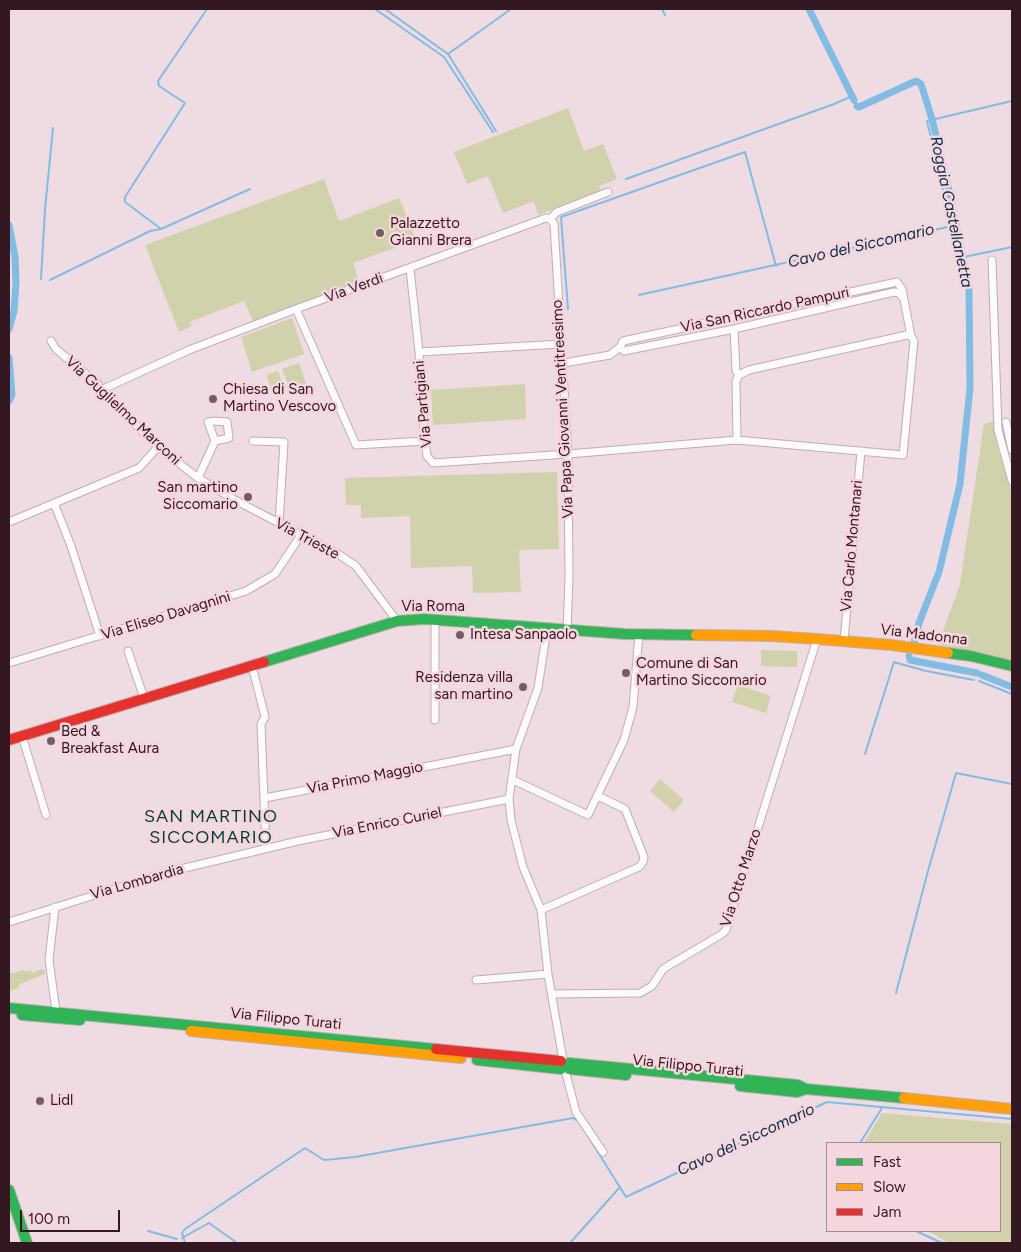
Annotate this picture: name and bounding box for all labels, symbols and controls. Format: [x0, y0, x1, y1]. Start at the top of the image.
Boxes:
water label: Roggia Castellanetta [926, 134, 976, 290]
place label: Palazzetto Gianni Brera [390, 215, 472, 250]
water label: Cavo del Siccomario [786, 220, 936, 272]
marker: Palazzetto Gianni Brera [374, 227, 386, 239]
street label: Via Verdi [322, 269, 386, 307]
street label: Via San Riccardo Pampuri [679, 283, 851, 337]
street label: Via Papa Giovanni Ventitreesimo [548, 299, 578, 519]
street label: Via Guglielmo Marconi [62, 353, 184, 469]
street label: Via Partigiani [410, 360, 436, 448]
place label: Chiesa di San Martino Vescovo [223, 381, 336, 416]
marker: Chiesa di San Martino Vescovo [207, 393, 219, 405]
place label: San martino Siccomario [157, 479, 238, 514]
street label: Via Carlo Montanari [837, 479, 867, 613]
marker: San martino Siccomario [242, 491, 254, 503]
street label: Via Trieste [272, 515, 342, 563]
street label: Via Eliseo Davagnini [99, 588, 233, 644]
street label: Via Roma [401, 598, 465, 616]
street label: Via Madonna [880, 621, 968, 649]
place label: Intesa Sanpaolo [470, 626, 577, 644]
marker: Intesa Sanpaolo [454, 629, 466, 641]
place label: Comune di San Martino Siccomario [636, 655, 767, 690]
marker: Comune di San Martino Siccomario [620, 667, 632, 679]
place label: Residenza villa san martino [415, 669, 513, 704]
marker: Residenza villa san martino [517, 681, 529, 693]
place label: Bed & Breakfast Aura [61, 723, 159, 758]
marker: Bed & Breakfast Aura [45, 735, 57, 747]
street label: Via Primo Maggio [306, 758, 424, 798]
street label: Via Enrico Curiel [331, 804, 443, 842]
district label: SAN MARTINO SICCOMARIO [143, 806, 279, 849]
street label: Via Otto Marzo [717, 827, 765, 929]
street label: Via Lombardia [88, 860, 186, 904]
street label: Via Filippo Turati [230, 1004, 342, 1034]
street label: Via Filippo Turati [632, 1051, 744, 1081]
place label: Lidl [50, 1092, 73, 1110]
marker: Lidl [34, 1095, 46, 1107]
water label: Cavo del Siccomario [674, 1100, 818, 1180]
legend [826, 1142, 1001, 1232]
text: Fast [873, 1153, 901, 1171]
text: Slow [873, 1178, 906, 1196]
scale bar [22, 1200, 122, 1232]
text: Jam [873, 1203, 901, 1221]
text: 100 m [28, 1210, 70, 1228]

